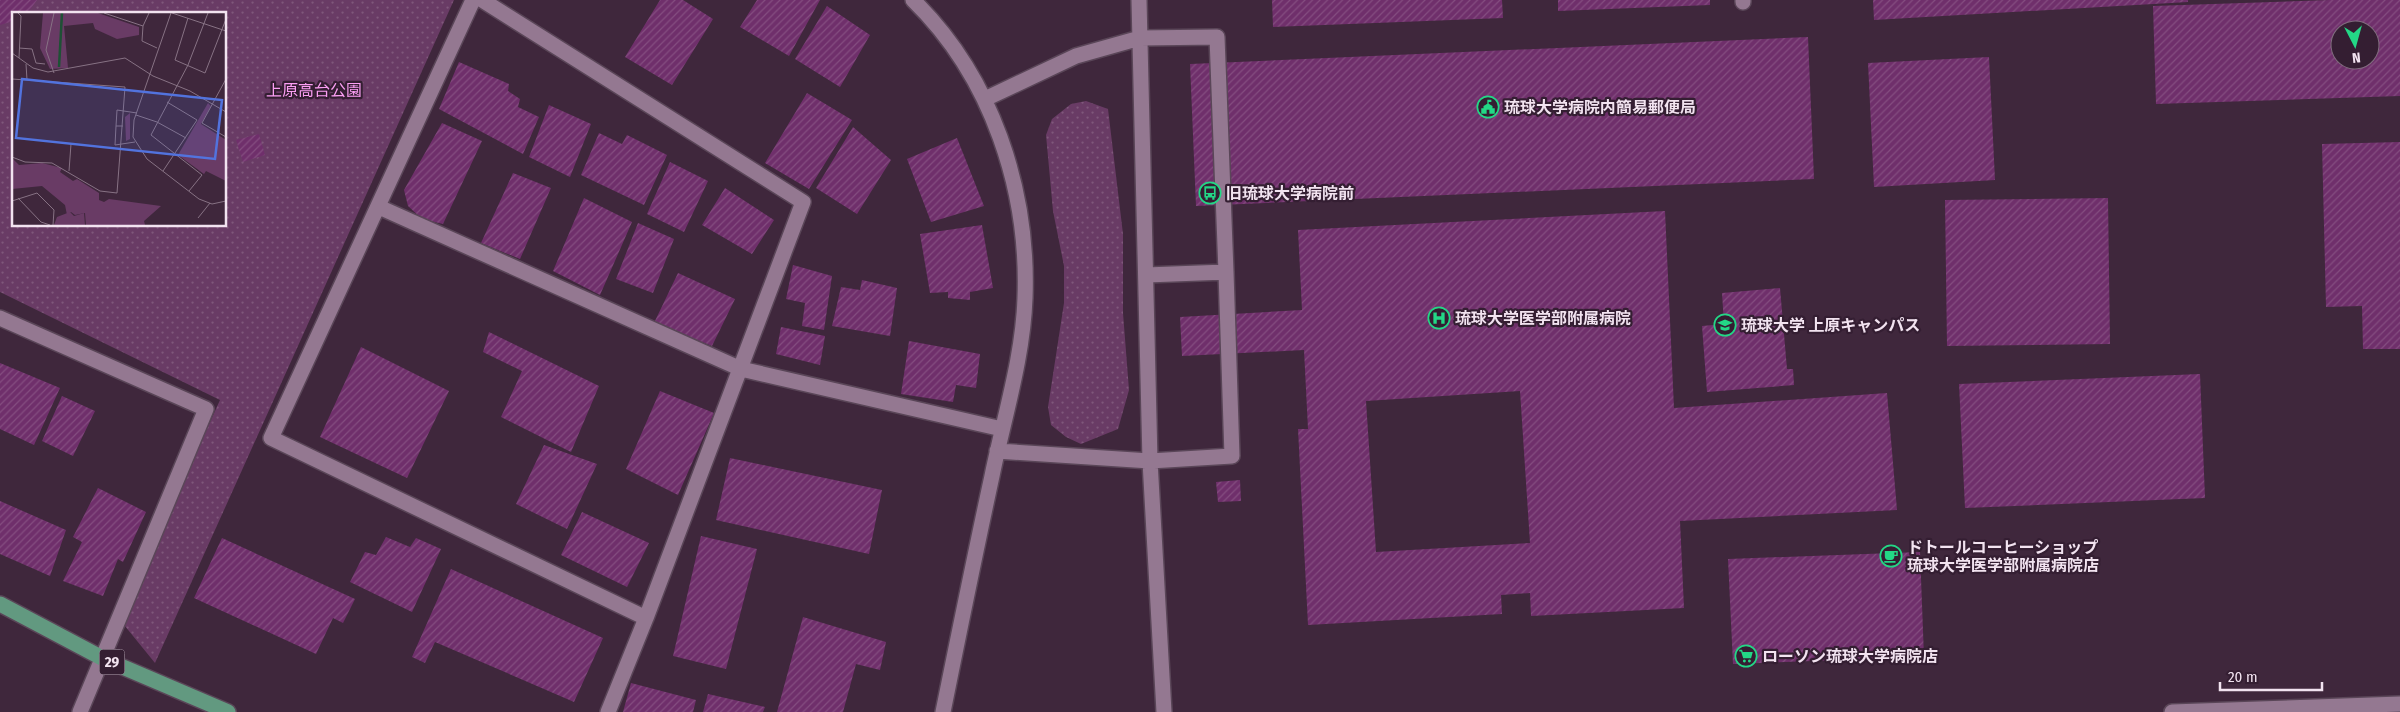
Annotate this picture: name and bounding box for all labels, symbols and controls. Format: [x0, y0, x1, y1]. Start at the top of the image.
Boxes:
inset map [12, 12, 226, 226]
north arrow [2330, 20, 2380, 70]
text: N [2351, 49, 2361, 66]
park label: 上原高台公園 [266, 81, 362, 100]
public building icon: 琉球大学病院内簡易郵便局 [1476, 95, 1500, 119]
place label: 琉球大学病院内簡易郵便局 [1504, 98, 1696, 117]
bus stop icon: 旧琉球大学病院前 [1198, 181, 1222, 205]
place label: 旧琉球大学病院前 [1226, 184, 1354, 203]
hospital icon: 琉球大学医学部附属病院 [1427, 306, 1451, 330]
place label: 琉球大学医学部附属病院 [1455, 309, 1631, 328]
school or university icon: 琉球大学 上原キャンパス [1713, 313, 1737, 337]
place label: 琉球大学 上原キャンパス [1741, 316, 1920, 335]
place label: ドトールコーヒーショップ 琉球大学医学部附属病院店 [1907, 538, 2099, 575]
cafe icon: ドトールコーヒーショップ 琉球大学医学部附属病院店 [1879, 544, 1903, 568]
supermarket icon: ローソン琉球大学病院店 [1734, 644, 1758, 668]
place label: ローソン琉球大学病院店 [1762, 647, 1938, 666]
road number: 29 [100, 650, 124, 674]
scale bar [2220, 660, 2322, 692]
text: 20 m [2228, 668, 2258, 686]

